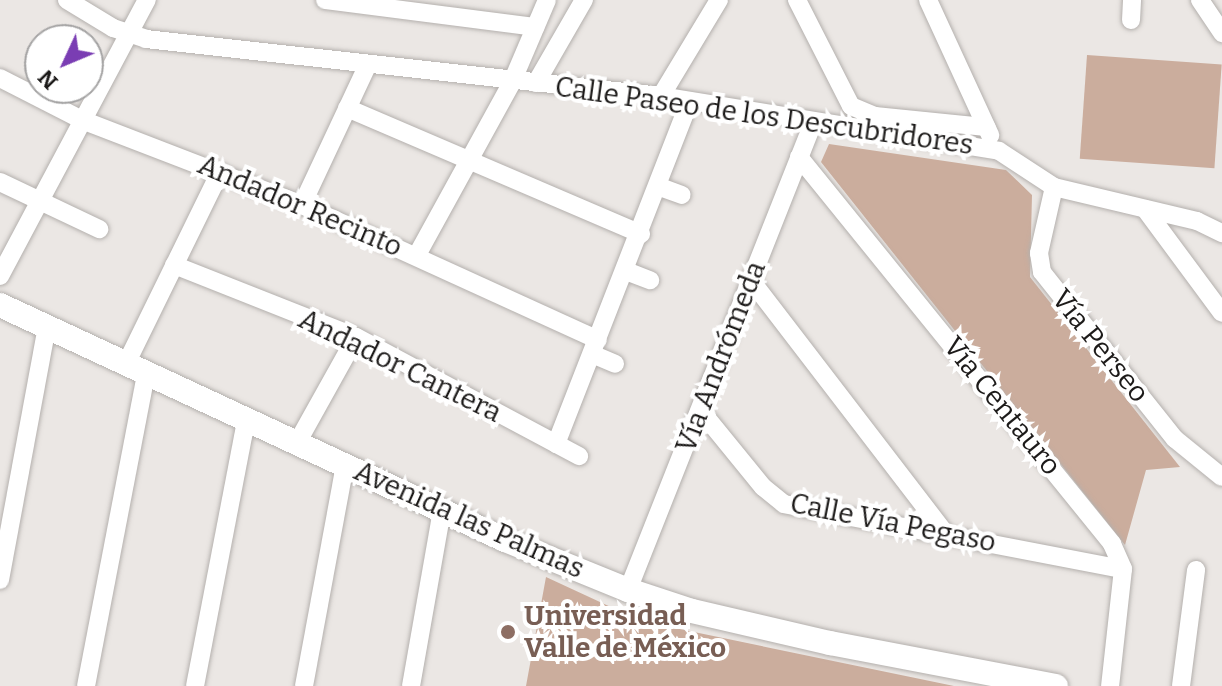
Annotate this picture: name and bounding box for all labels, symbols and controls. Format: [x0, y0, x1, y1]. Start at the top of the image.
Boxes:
north arrow [24, 24, 104, 104]
text: N [32, 64, 63, 95]
street label: Calle Paseo de los Descubridores [553, 70, 975, 162]
street label: Andador Recinto [193, 148, 407, 264]
street label: Vía Andrómeda [669, 257, 773, 457]
street label: Vía Perseo [1044, 283, 1156, 409]
street label: Andador Cantera [293, 302, 507, 430]
street label: Vía Centauro [936, 330, 1068, 482]
street label: Avenida las Palmas [349, 454, 589, 586]
street label: Calle Vía Pegaso [787, 487, 999, 559]
place label: Universidad Valle de México [524, 599, 726, 665]
marker: Universidad Valle de México [499, 623, 517, 641]

